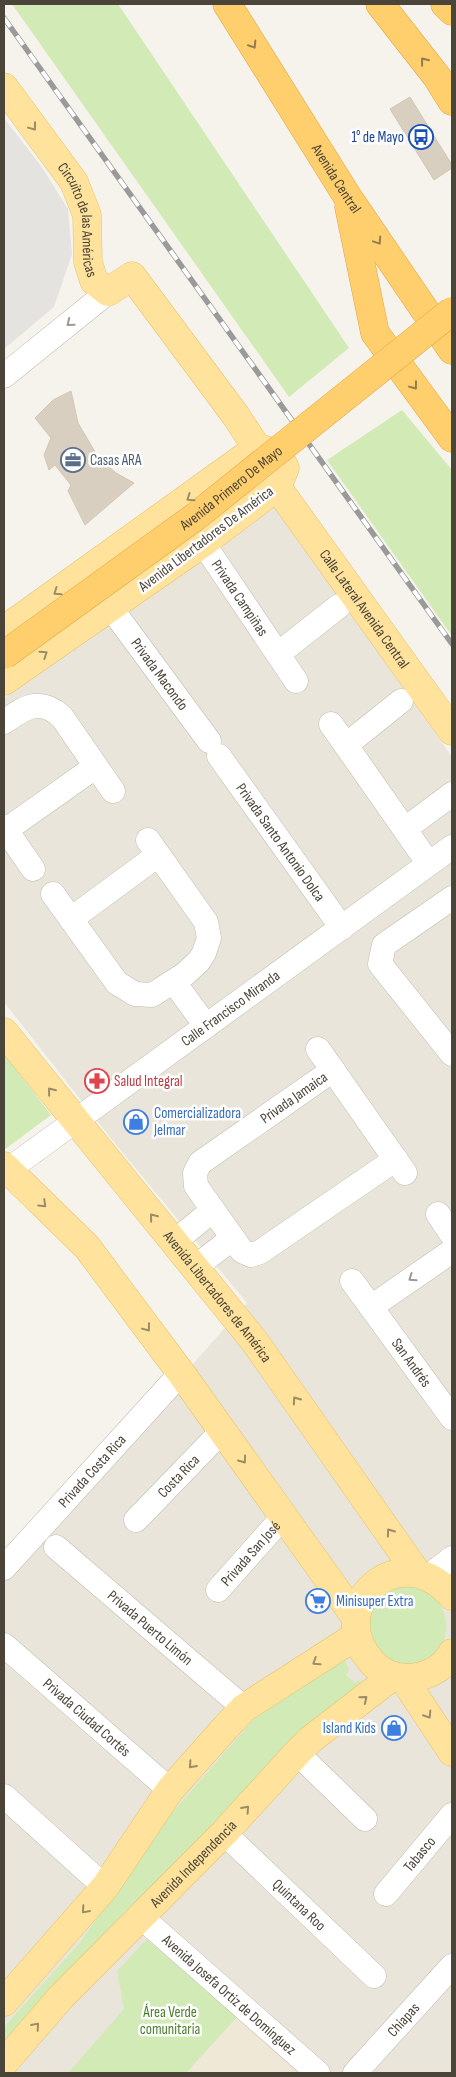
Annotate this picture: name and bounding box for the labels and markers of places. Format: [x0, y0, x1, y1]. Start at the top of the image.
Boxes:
bus stop icon: 1° de Mayo [408, 124, 434, 150]
place label: 1° de Mayo [351, 128, 404, 147]
office icon: Casas ARA [60, 447, 86, 473]
place label: Casas ARA [90, 451, 142, 470]
pharmacy icon: Salud Integral [84, 1068, 110, 1094]
place label: Salud Integral [114, 1072, 183, 1091]
place label: Comercializadora Jelmar [153, 1104, 241, 1140]
shop icon: Comercializadora Jelmar [123, 1109, 149, 1135]
supermarket icon: Minisuper Extra [305, 1588, 331, 1614]
place label: Minisuper Extra [336, 1592, 414, 1611]
shop icon: Island Kids [381, 1715, 407, 1741]
place label: Island Kids [323, 1719, 376, 1738]

